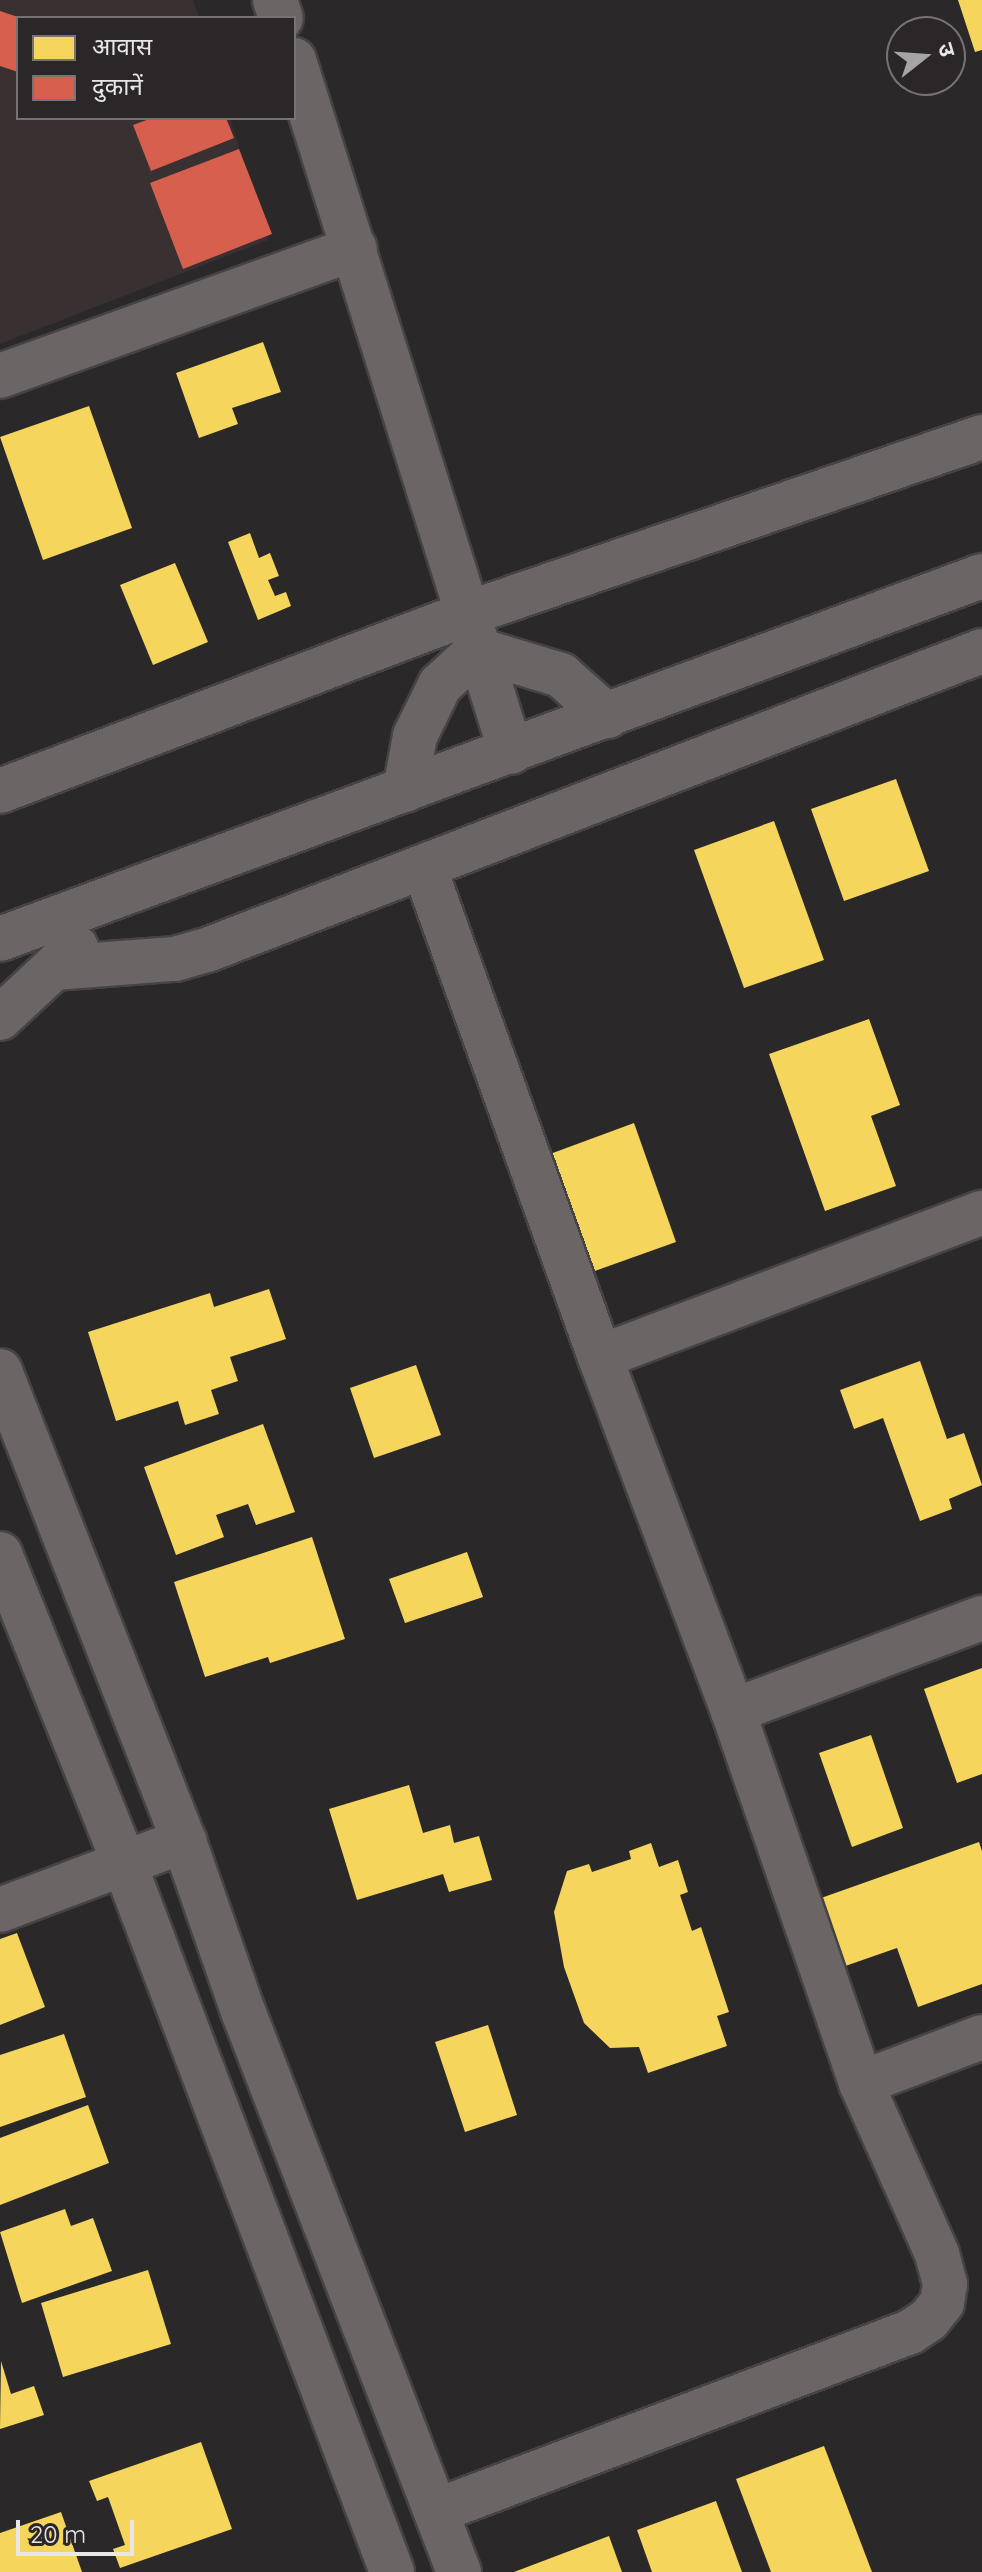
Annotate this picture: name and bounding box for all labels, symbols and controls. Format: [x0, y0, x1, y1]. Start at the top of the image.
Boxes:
legend [16, 16, 296, 120]
north arrow [886, 16, 966, 96]
text: आवास [92, 31, 152, 61]
text: उ [932, 39, 962, 60]
text: दुकानें [92, 71, 143, 101]
scale bar [20, 2504, 138, 2554]
text: 20 m [30, 2519, 86, 2549]

